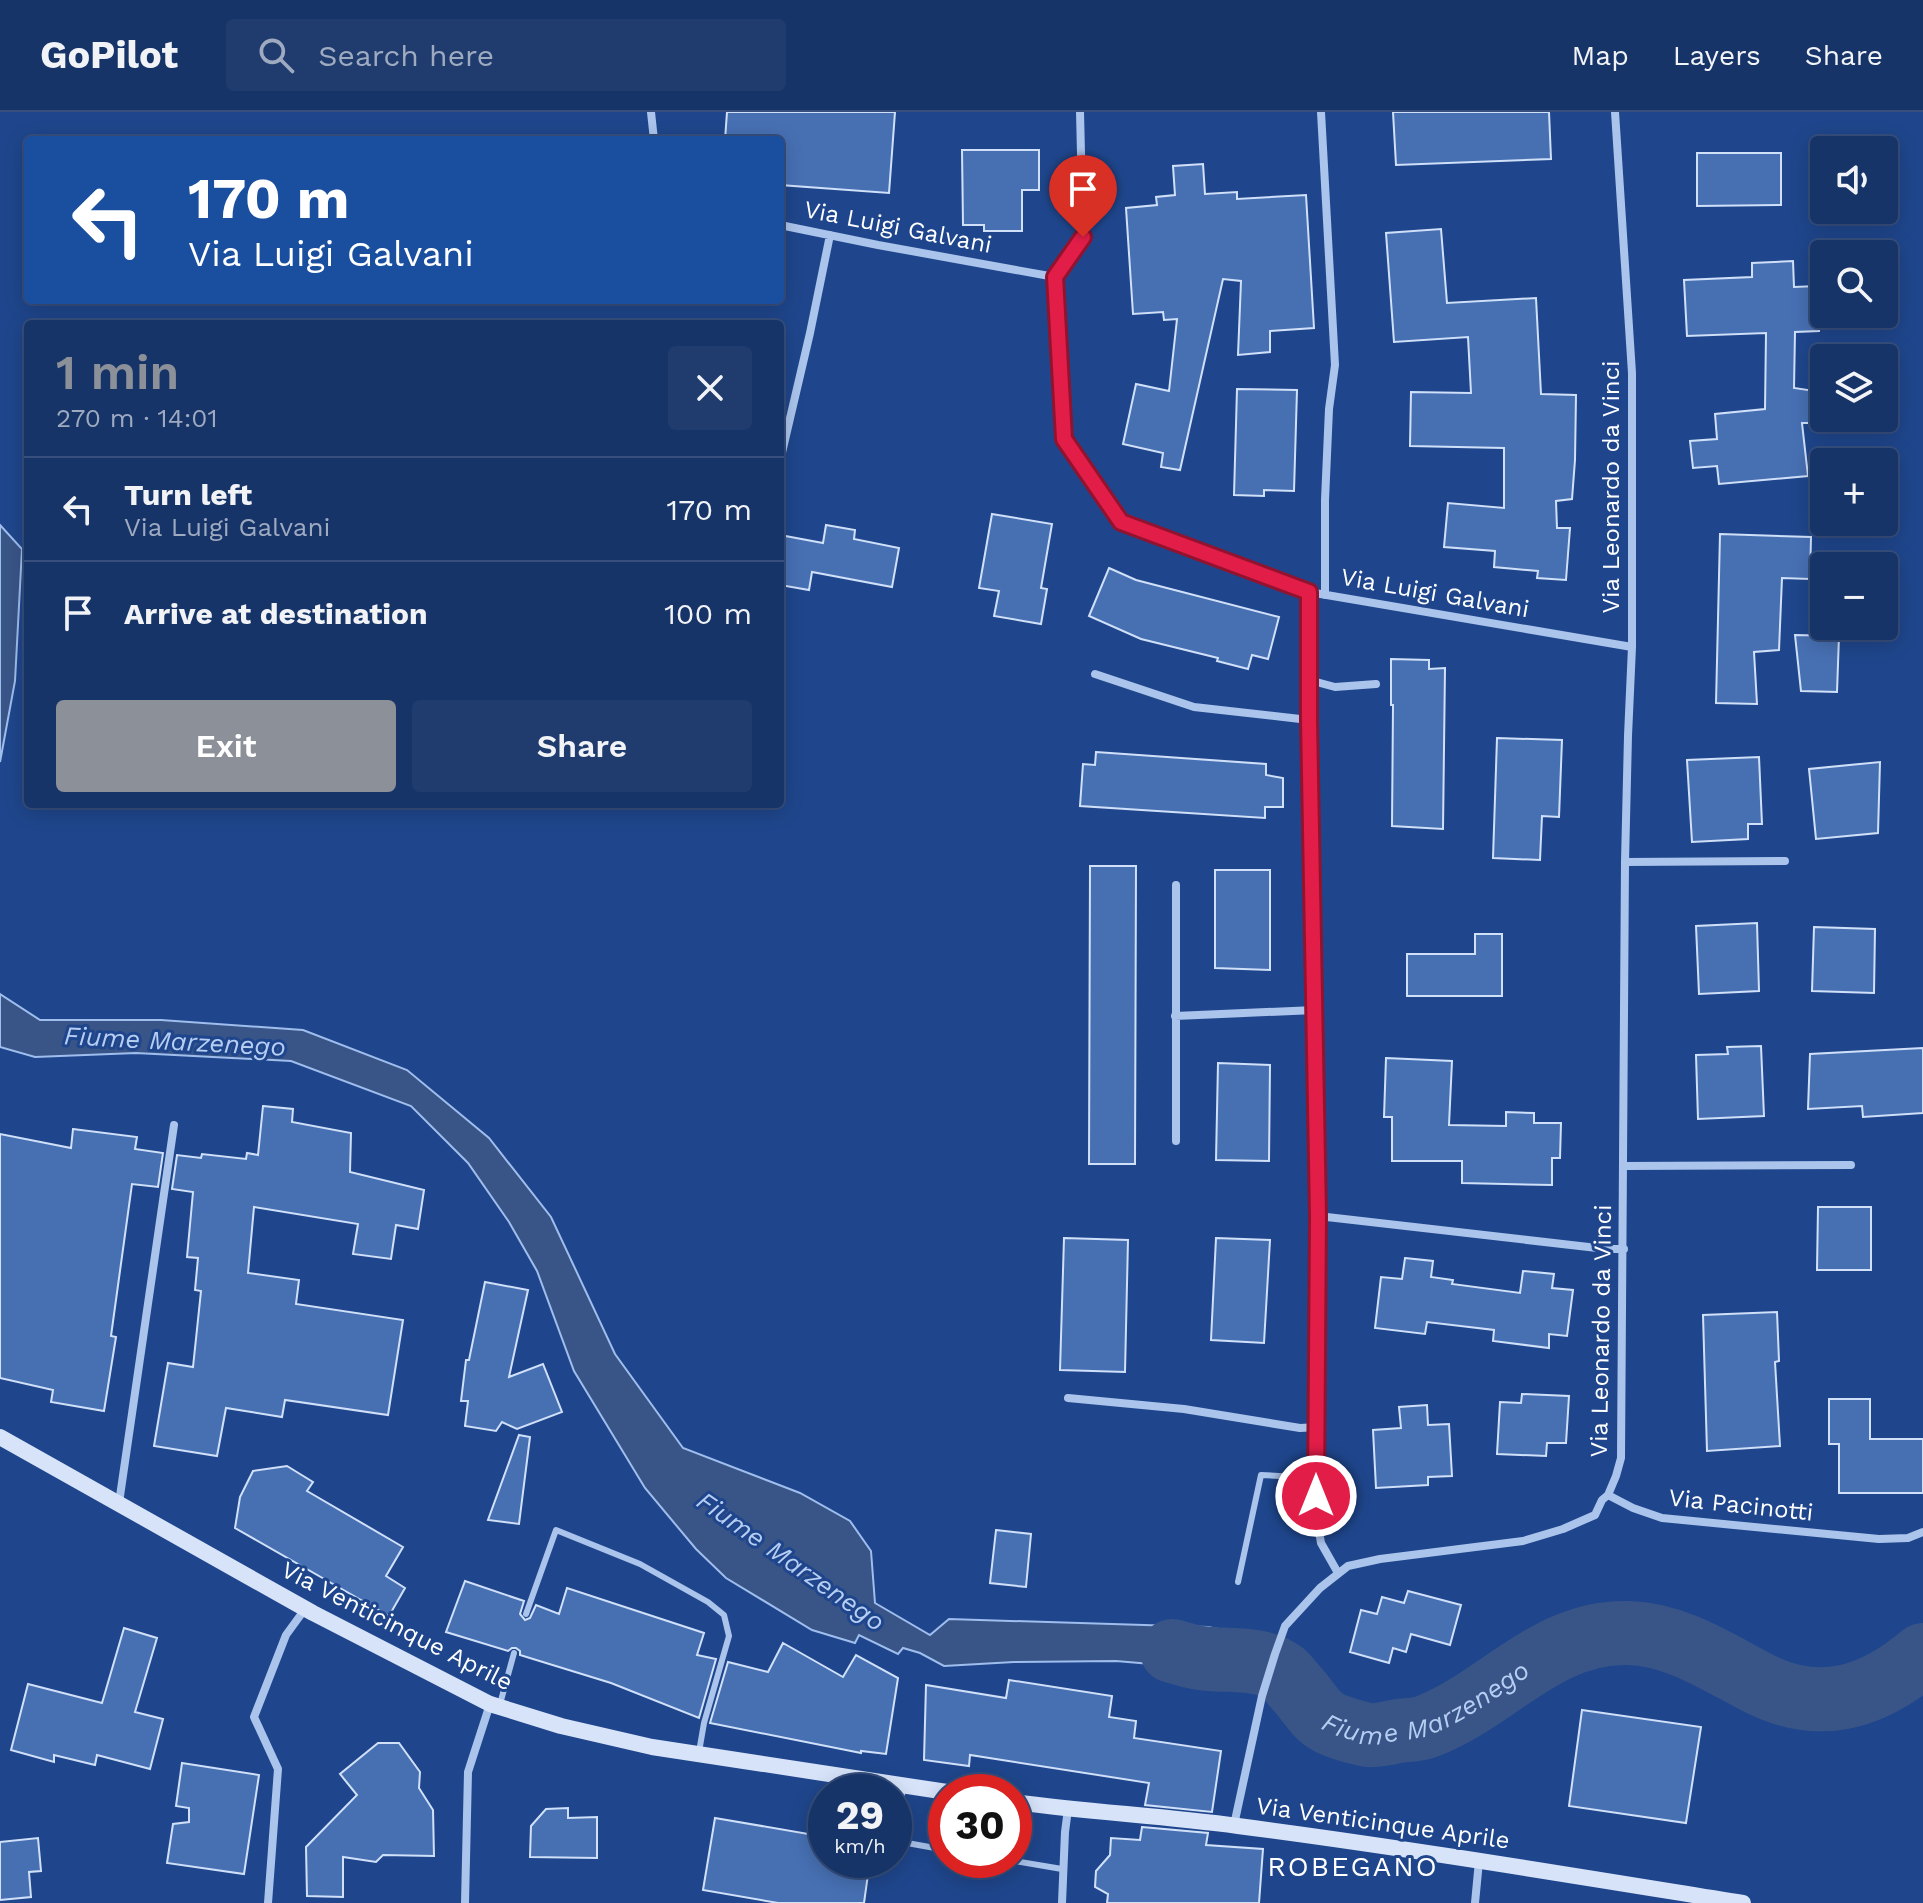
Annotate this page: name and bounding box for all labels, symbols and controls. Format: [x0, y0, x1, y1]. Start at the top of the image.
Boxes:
search box [226, 19, 786, 91]
text: GoPilot [40, 33, 178, 77]
icon: search [254, 33, 298, 77]
text: Search here [318, 38, 494, 73]
text: Map [1572, 39, 1629, 72]
text: Layers [1673, 39, 1761, 72]
text: Share [1805, 39, 1883, 72]
map controls [1810, 136, 1898, 640]
button: sound [1810, 136, 1898, 224]
pin [1049, 155, 1117, 237]
text: 170 m [188, 166, 350, 232]
icon: arrive [1061, 167, 1105, 211]
icon: left [56, 168, 160, 272]
street label: Via Luigi Galvani [802, 195, 994, 259]
text: Via Luigi Galvani [188, 233, 474, 275]
button: search [1810, 240, 1898, 328]
text: 1 min [56, 344, 179, 401]
button: layers [1810, 344, 1898, 432]
button: close [668, 346, 752, 430]
street label: Via Leonardo da Vinci [1597, 361, 1625, 613]
text: 270 m · 14:01 [56, 403, 218, 433]
button: + [1810, 448, 1898, 536]
text: Turn left [124, 477, 252, 512]
icon: left [56, 487, 100, 531]
text: 170 m [667, 492, 752, 527]
text: Via Luigi Galvani [124, 512, 330, 542]
button: − [1810, 552, 1898, 640]
street label: Via Luigi Galvani [1339, 563, 1531, 623]
icon: arrive [56, 591, 100, 635]
text: Arrive at destination [124, 596, 428, 631]
text: 100 m [664, 596, 752, 631]
button: Exit [56, 700, 396, 792]
button: Share [412, 700, 752, 792]
water label: Fiume Marzenego [63, 1020, 287, 1062]
street label: Via Leonardo da Vinci [1585, 1204, 1617, 1458]
position arrow [1274, 1454, 1358, 1538]
street label: Via Pacinotti [1667, 1483, 1815, 1527]
water label: Fiume Marzenego [691, 1485, 891, 1637]
street label: Via Venticinque Aprile [277, 1556, 517, 1696]
water label: Fiume Marzenego [1317, 1654, 1534, 1750]
speed limit sign: 30 [928, 1774, 1032, 1878]
street label: Via Venticinque Aprile [1254, 1791, 1512, 1855]
text: 29 [836, 1792, 884, 1839]
text: km/h [834, 1834, 886, 1858]
district label: ROBEGANO [1267, 1850, 1439, 1883]

